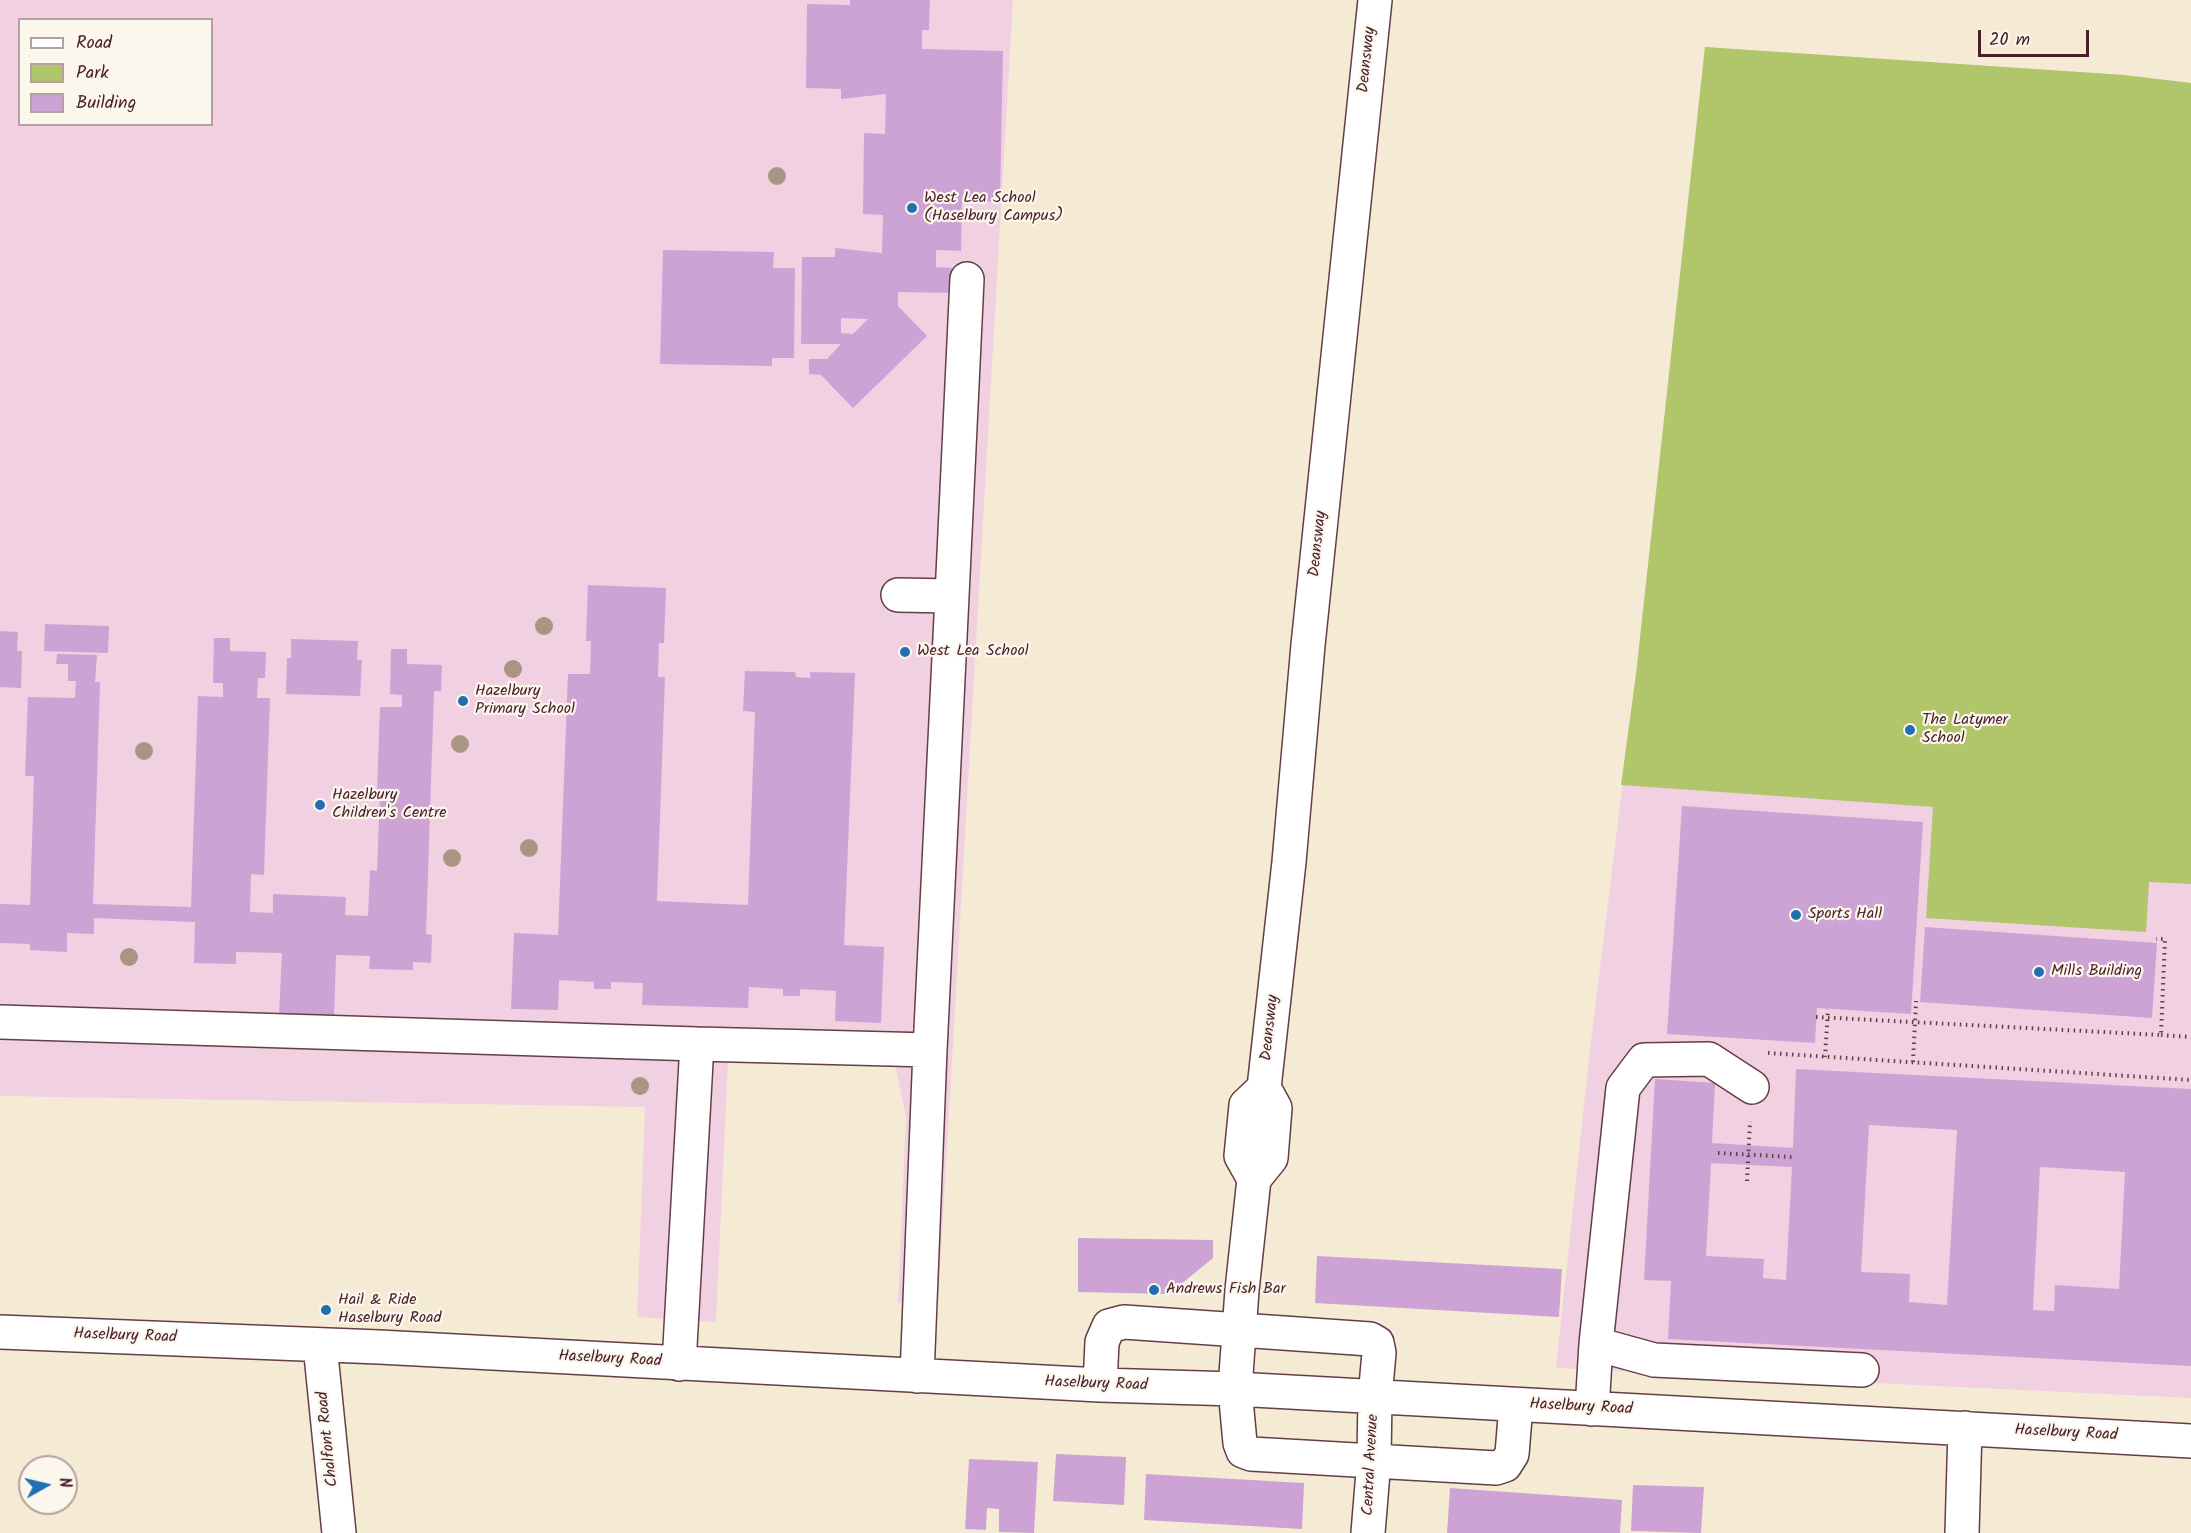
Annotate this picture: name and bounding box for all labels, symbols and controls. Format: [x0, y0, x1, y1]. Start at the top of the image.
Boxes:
legend [18, 18, 213, 126]
scale bar [1981, 18, 2092, 56]
street label: Deansway [1355, 26, 1381, 94]
text: 20 m [1989, 26, 2030, 55]
text: Road [76, 29, 112, 58]
text: Park [76, 59, 109, 88]
text: Building [76, 89, 136, 118]
place label: West Lea School (Haselbury Campus) [924, 189, 1063, 227]
marker: West Lea School (Haselbury Campus) [905, 201, 919, 215]
street label: Deansway [1306, 510, 1332, 578]
place label: West Lea School [917, 642, 1029, 662]
marker: West Lea School [898, 645, 912, 659]
place label: Hazelbury Primary School [475, 682, 575, 720]
marker: Hazelbury Primary School [456, 694, 470, 708]
place label: The Latymer School [1922, 711, 2008, 749]
marker: The Latymer School [1903, 723, 1917, 737]
place label: Hazelbury Children's Centre [332, 786, 446, 824]
marker: Hazelbury Children's Centre [313, 798, 327, 812]
place label: Sports Hall [1808, 905, 1882, 925]
marker: Sports Hall [1789, 908, 1803, 922]
place label: Mills Building [2051, 962, 2142, 982]
marker: Mills Building [2032, 965, 2046, 979]
street label: Deansway [1258, 994, 1284, 1062]
place label: Andrews Fish Bar [1166, 1280, 1286, 1300]
marker: Andrews Fish Bar [1147, 1283, 1161, 1297]
place label: Hail & Ride Haselbury Road [338, 1291, 442, 1329]
marker: Hail & Ride Haselbury Road [319, 1303, 333, 1317]
street label: Haselbury Road [73, 1326, 177, 1348]
street label: Haselbury Road [558, 1348, 662, 1372]
street label: Haselbury Road [1044, 1374, 1148, 1396]
street label: Chalfont Road [314, 1390, 344, 1488]
street label: Haselbury Road [1529, 1396, 1633, 1420]
street label: Central Avenue [1360, 1414, 1384, 1516]
street label: Haselbury Road [2014, 1422, 2118, 1446]
north arrow [18, 1455, 78, 1515]
text: N [51, 1476, 77, 1489]

